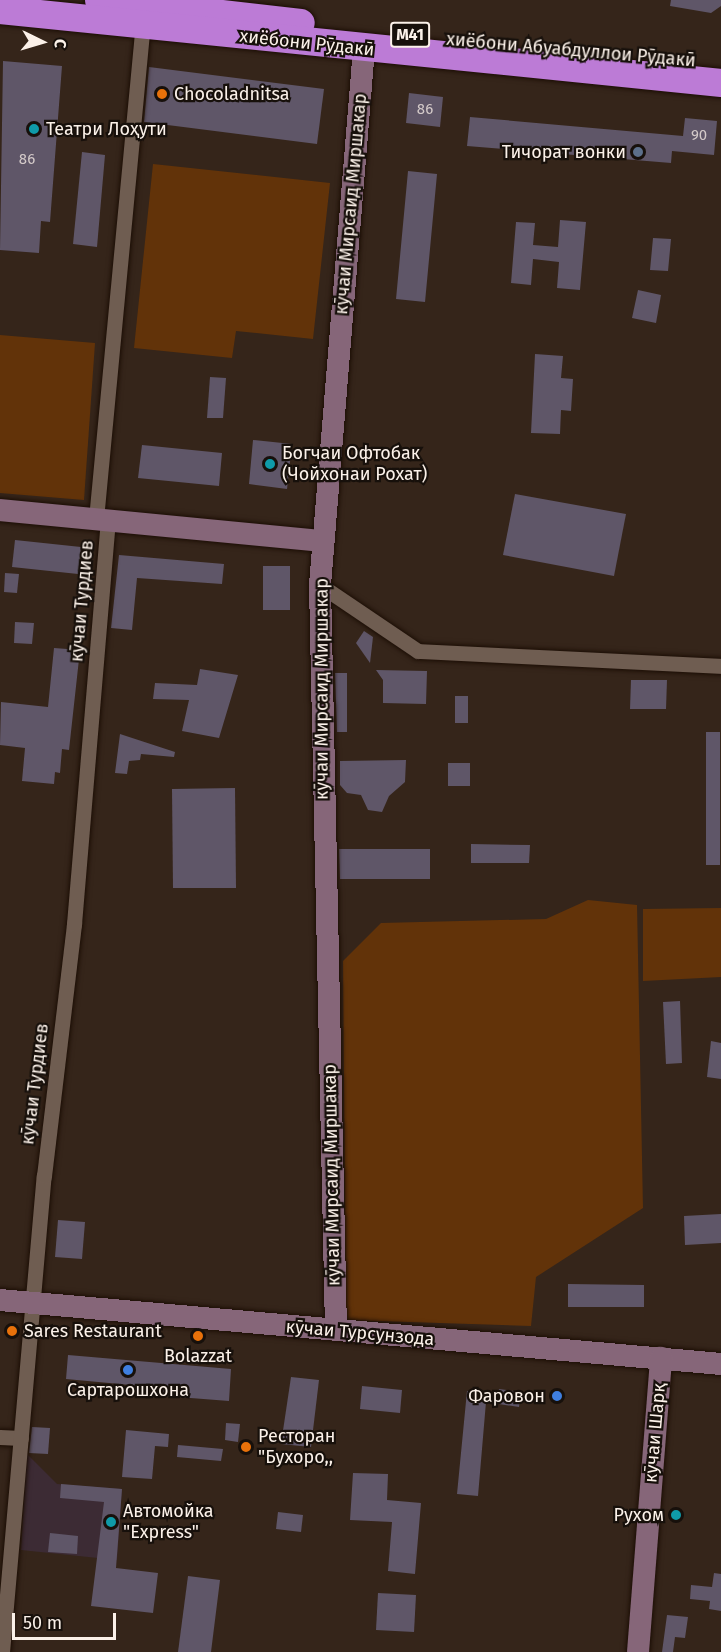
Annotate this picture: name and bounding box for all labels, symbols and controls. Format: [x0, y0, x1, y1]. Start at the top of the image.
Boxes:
north arrow [12, 12, 72, 72]
road number: M41 [389, 22, 431, 48]
street label: хиёбони Рӯдакӣ [238, 25, 376, 61]
street label: хиёбони Абуабдуллои Рӯдакӣ [445, 28, 697, 72]
text: С [51, 38, 70, 49]
place label: Chocoladnitsa [174, 83, 290, 105]
marker: Chocoladnitsa [155, 87, 169, 101]
street label: кӯчаи Мирсаид Миршакар [331, 92, 371, 316]
house number: 86 [417, 101, 433, 119]
place label: Театри Лоҳути [46, 118, 167, 140]
marker: Театри Лоҳути [27, 122, 41, 136]
house number: 90 [691, 127, 707, 145]
place label: Тичорат вонки [502, 141, 626, 163]
marker: Тичорат вонки [631, 145, 645, 159]
house number: 86 [19, 151, 35, 169]
place label: Богчаи Офтобак (Чойхонаи Рохат) [282, 443, 427, 486]
marker: Богчаи Офтобак (Чойхонаи Рохат) [263, 457, 277, 471]
street label: кӯчаи Турдиев [66, 539, 98, 663]
street label: кӯчаи Мирсаид Миршакар [311, 578, 333, 800]
street label: кӯчаи Турдиев [17, 1022, 53, 1146]
street label: кӯчаи Мирсаид Миршакар [319, 1064, 345, 1286]
street label: кӯчаи Турсунзода [285, 1316, 435, 1350]
place label: Sares Restaurant [24, 1320, 162, 1342]
marker: Sares Restaurant [5, 1324, 19, 1338]
marker: Bolazzat [191, 1329, 205, 1343]
place label: Bolazzat [164, 1345, 232, 1367]
marker: Сартарошхона [121, 1363, 135, 1377]
place label: Сартарошхона [67, 1379, 189, 1401]
street label: кӯчаи Шарқ [640, 1382, 670, 1484]
place label: Фаровон [468, 1385, 545, 1407]
marker: Фаровон [550, 1389, 564, 1403]
place label: Ресторан "Бухоро,, [258, 1426, 335, 1468]
marker: Ресторан "Бухоро,, [239, 1440, 253, 1454]
place label: Автомойка "Express" [123, 1501, 214, 1544]
place label: Рухом [614, 1504, 664, 1526]
marker: Рухом [669, 1508, 683, 1522]
marker: Автомойка "Express" [104, 1515, 118, 1529]
scale bar [15, 1601, 118, 1639]
text: 50 m [23, 1612, 62, 1634]

